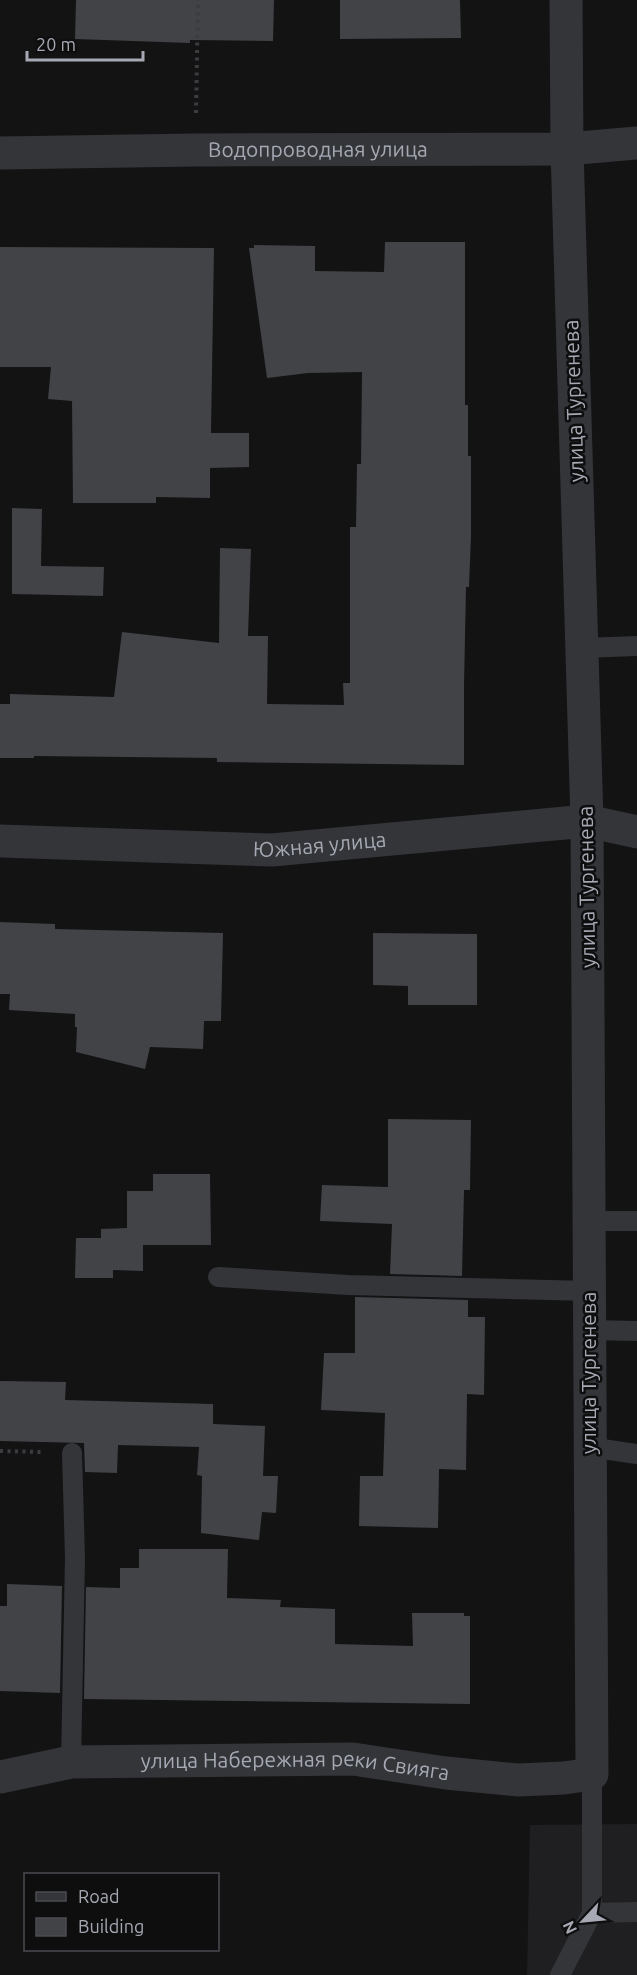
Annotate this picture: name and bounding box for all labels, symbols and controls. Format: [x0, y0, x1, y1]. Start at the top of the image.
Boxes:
scale bar [27, 24, 142, 62]
text: 20 m [36, 34, 76, 54]
street label: Водопроводная улица [208, 136, 428, 161]
street label: улица Тургенева [558, 319, 588, 483]
street label: улица Тургенева [573, 806, 599, 968]
street label: Южная улица [253, 827, 387, 861]
street label: улица Тургенева [576, 1292, 600, 1454]
street label: улица Набережная реки Свияга [140, 1746, 451, 1784]
legend [24, 1873, 219, 1951]
text: Road [78, 1886, 120, 1906]
north arrow [553, 1891, 613, 1951]
text: Building [78, 1916, 144, 1936]
text: N [559, 1918, 580, 1937]

